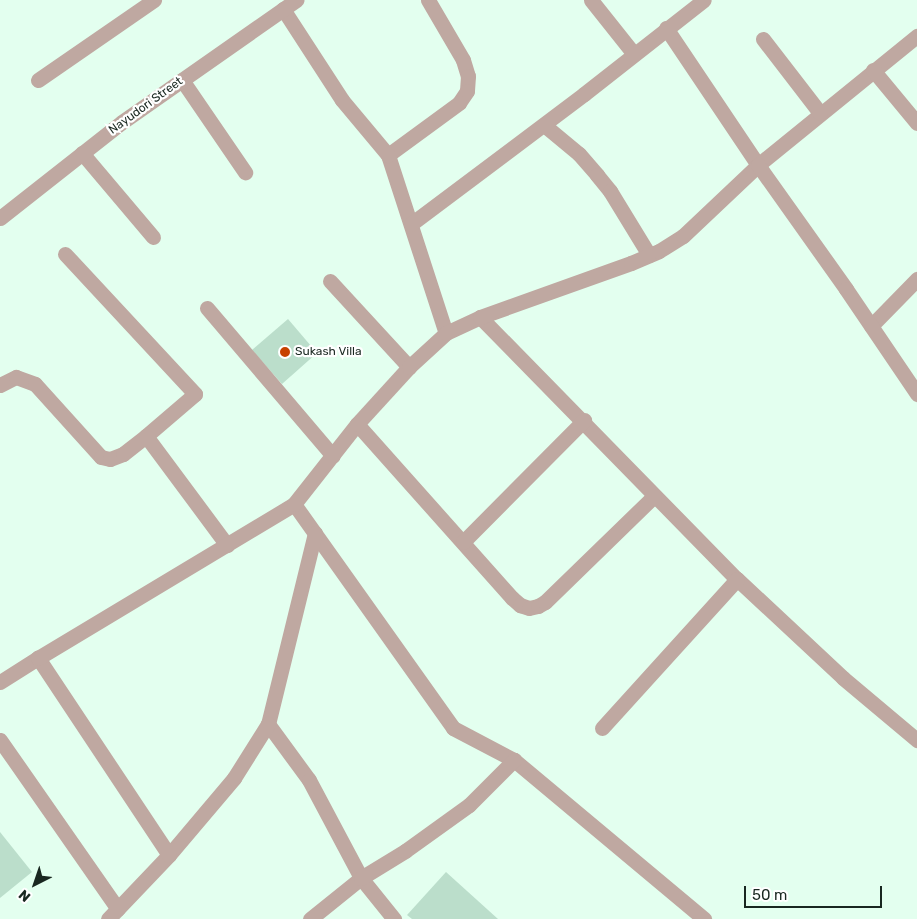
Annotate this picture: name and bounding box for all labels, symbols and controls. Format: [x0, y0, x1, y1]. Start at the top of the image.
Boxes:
street label: Nayudori Street [106, 74, 186, 138]
place label: Sukash Villa [295, 345, 362, 359]
marker: Sukash Villa [279, 346, 291, 358]
north arrow [10, 859, 60, 909]
scale bar [747, 876, 884, 908]
text: N [15, 886, 34, 905]
text: 50 m [752, 886, 787, 904]

